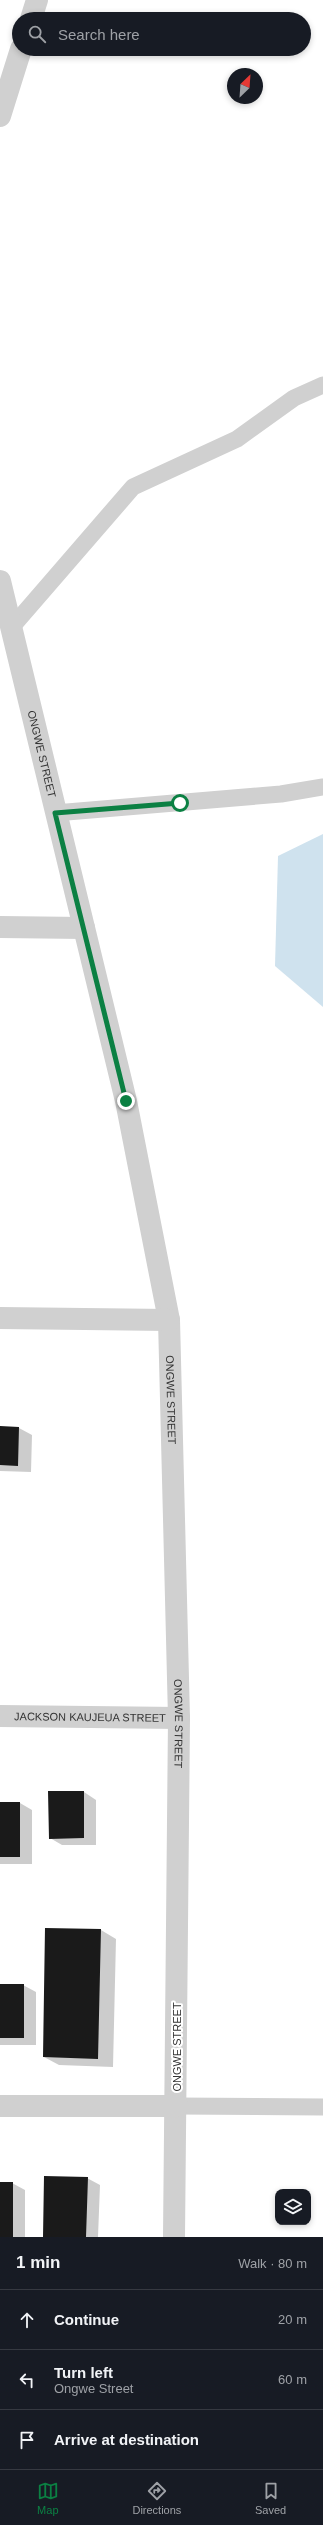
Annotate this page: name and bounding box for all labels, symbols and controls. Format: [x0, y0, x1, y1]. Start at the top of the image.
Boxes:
search box [12, 12, 311, 56]
icon: search [26, 23, 48, 45]
text: Search here [58, 26, 140, 43]
north arrow [227, 68, 263, 104]
street label: ONGWE STREET [26, 709, 58, 799]
route start [171, 794, 189, 812]
route end [117, 1092, 135, 1110]
street label: ONGWE STREET [164, 1355, 178, 1445]
street label: ONGWE STREET [172, 1679, 185, 1769]
street label: JACKSON KAUJEUA STREET [14, 1710, 166, 1724]
street label: ONGWE STREET [171, 2002, 183, 2092]
map controls [275, 2189, 311, 2225]
button: layers [275, 2189, 311, 2225]
text: 1 min [16, 2253, 60, 2272]
text: Walk · 80 m [238, 2256, 307, 2271]
icon: ahead [16, 2309, 38, 2331]
text: Continue [54, 2311, 119, 2328]
text: 20 m [278, 2312, 307, 2327]
text: Turn left [54, 2364, 113, 2381]
icon: left [16, 2369, 38, 2391]
text: 60 m [278, 2372, 307, 2387]
text: Ongwe Street [54, 2381, 134, 2396]
icon: arrive [16, 2429, 38, 2451]
text: Arrive at destination [54, 2431, 199, 2448]
tab: Map [37, 2480, 59, 2516]
tab: Directions [132, 2480, 181, 2516]
tab: Saved [255, 2480, 286, 2516]

